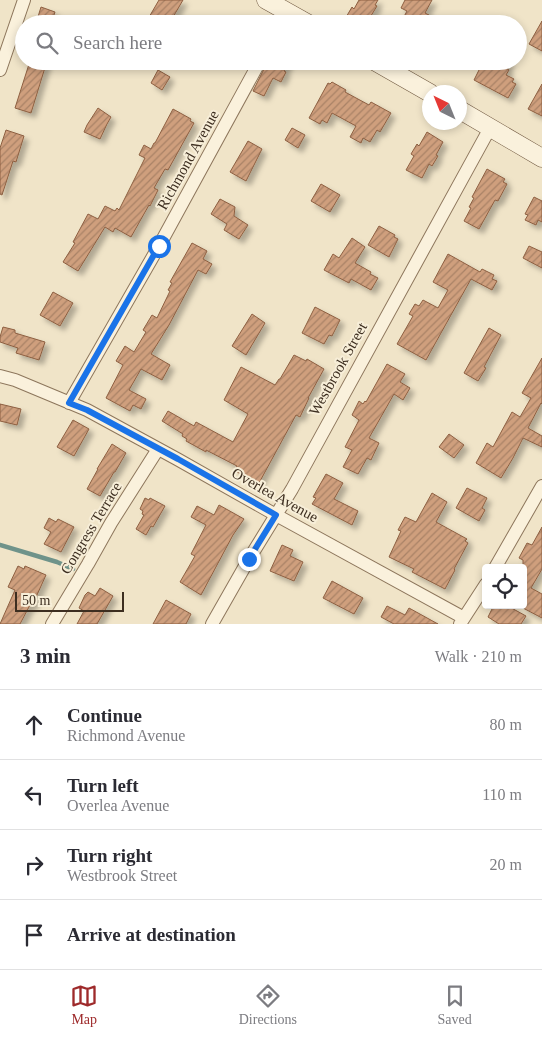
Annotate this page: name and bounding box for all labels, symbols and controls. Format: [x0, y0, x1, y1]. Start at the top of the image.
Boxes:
search box [15, 15, 527, 70]
icon: search [33, 29, 61, 57]
text: Search here [73, 32, 162, 53]
north arrow [422, 85, 467, 130]
street label: Richmond Avenue [154, 107, 222, 212]
route start [148, 235, 171, 258]
street label: Westbrook Street [306, 319, 370, 418]
street label: Overlea Avenue [229, 465, 321, 525]
street label: Congress Terrace [57, 479, 125, 577]
route end [238, 548, 261, 571]
map controls [482, 564, 527, 609]
button: locate [482, 564, 527, 609]
scale bar [15, 589, 124, 612]
text: 50 m [22, 593, 50, 608]
text: 3 min [20, 644, 71, 668]
text: Walk · 210 m [435, 648, 522, 665]
text: Continue [67, 705, 142, 726]
icon: ahead [20, 711, 48, 739]
text: 80 m [490, 716, 522, 733]
text: Richmond Avenue [67, 727, 185, 744]
text: Turn left [67, 775, 139, 796]
icon: left [20, 781, 48, 809]
text: 110 m [482, 786, 522, 803]
text: Overlea Avenue [67, 797, 169, 814]
text: Turn right [67, 845, 152, 866]
icon: right [20, 851, 48, 879]
text: 20 m [490, 856, 522, 873]
text: Westbrook Street [67, 867, 177, 884]
icon: arrive [20, 921, 48, 949]
text: Arrive at destination [67, 924, 236, 945]
tab: Map [70, 982, 98, 1028]
tab: Directions [239, 982, 297, 1028]
tab: Saved [438, 982, 472, 1028]

